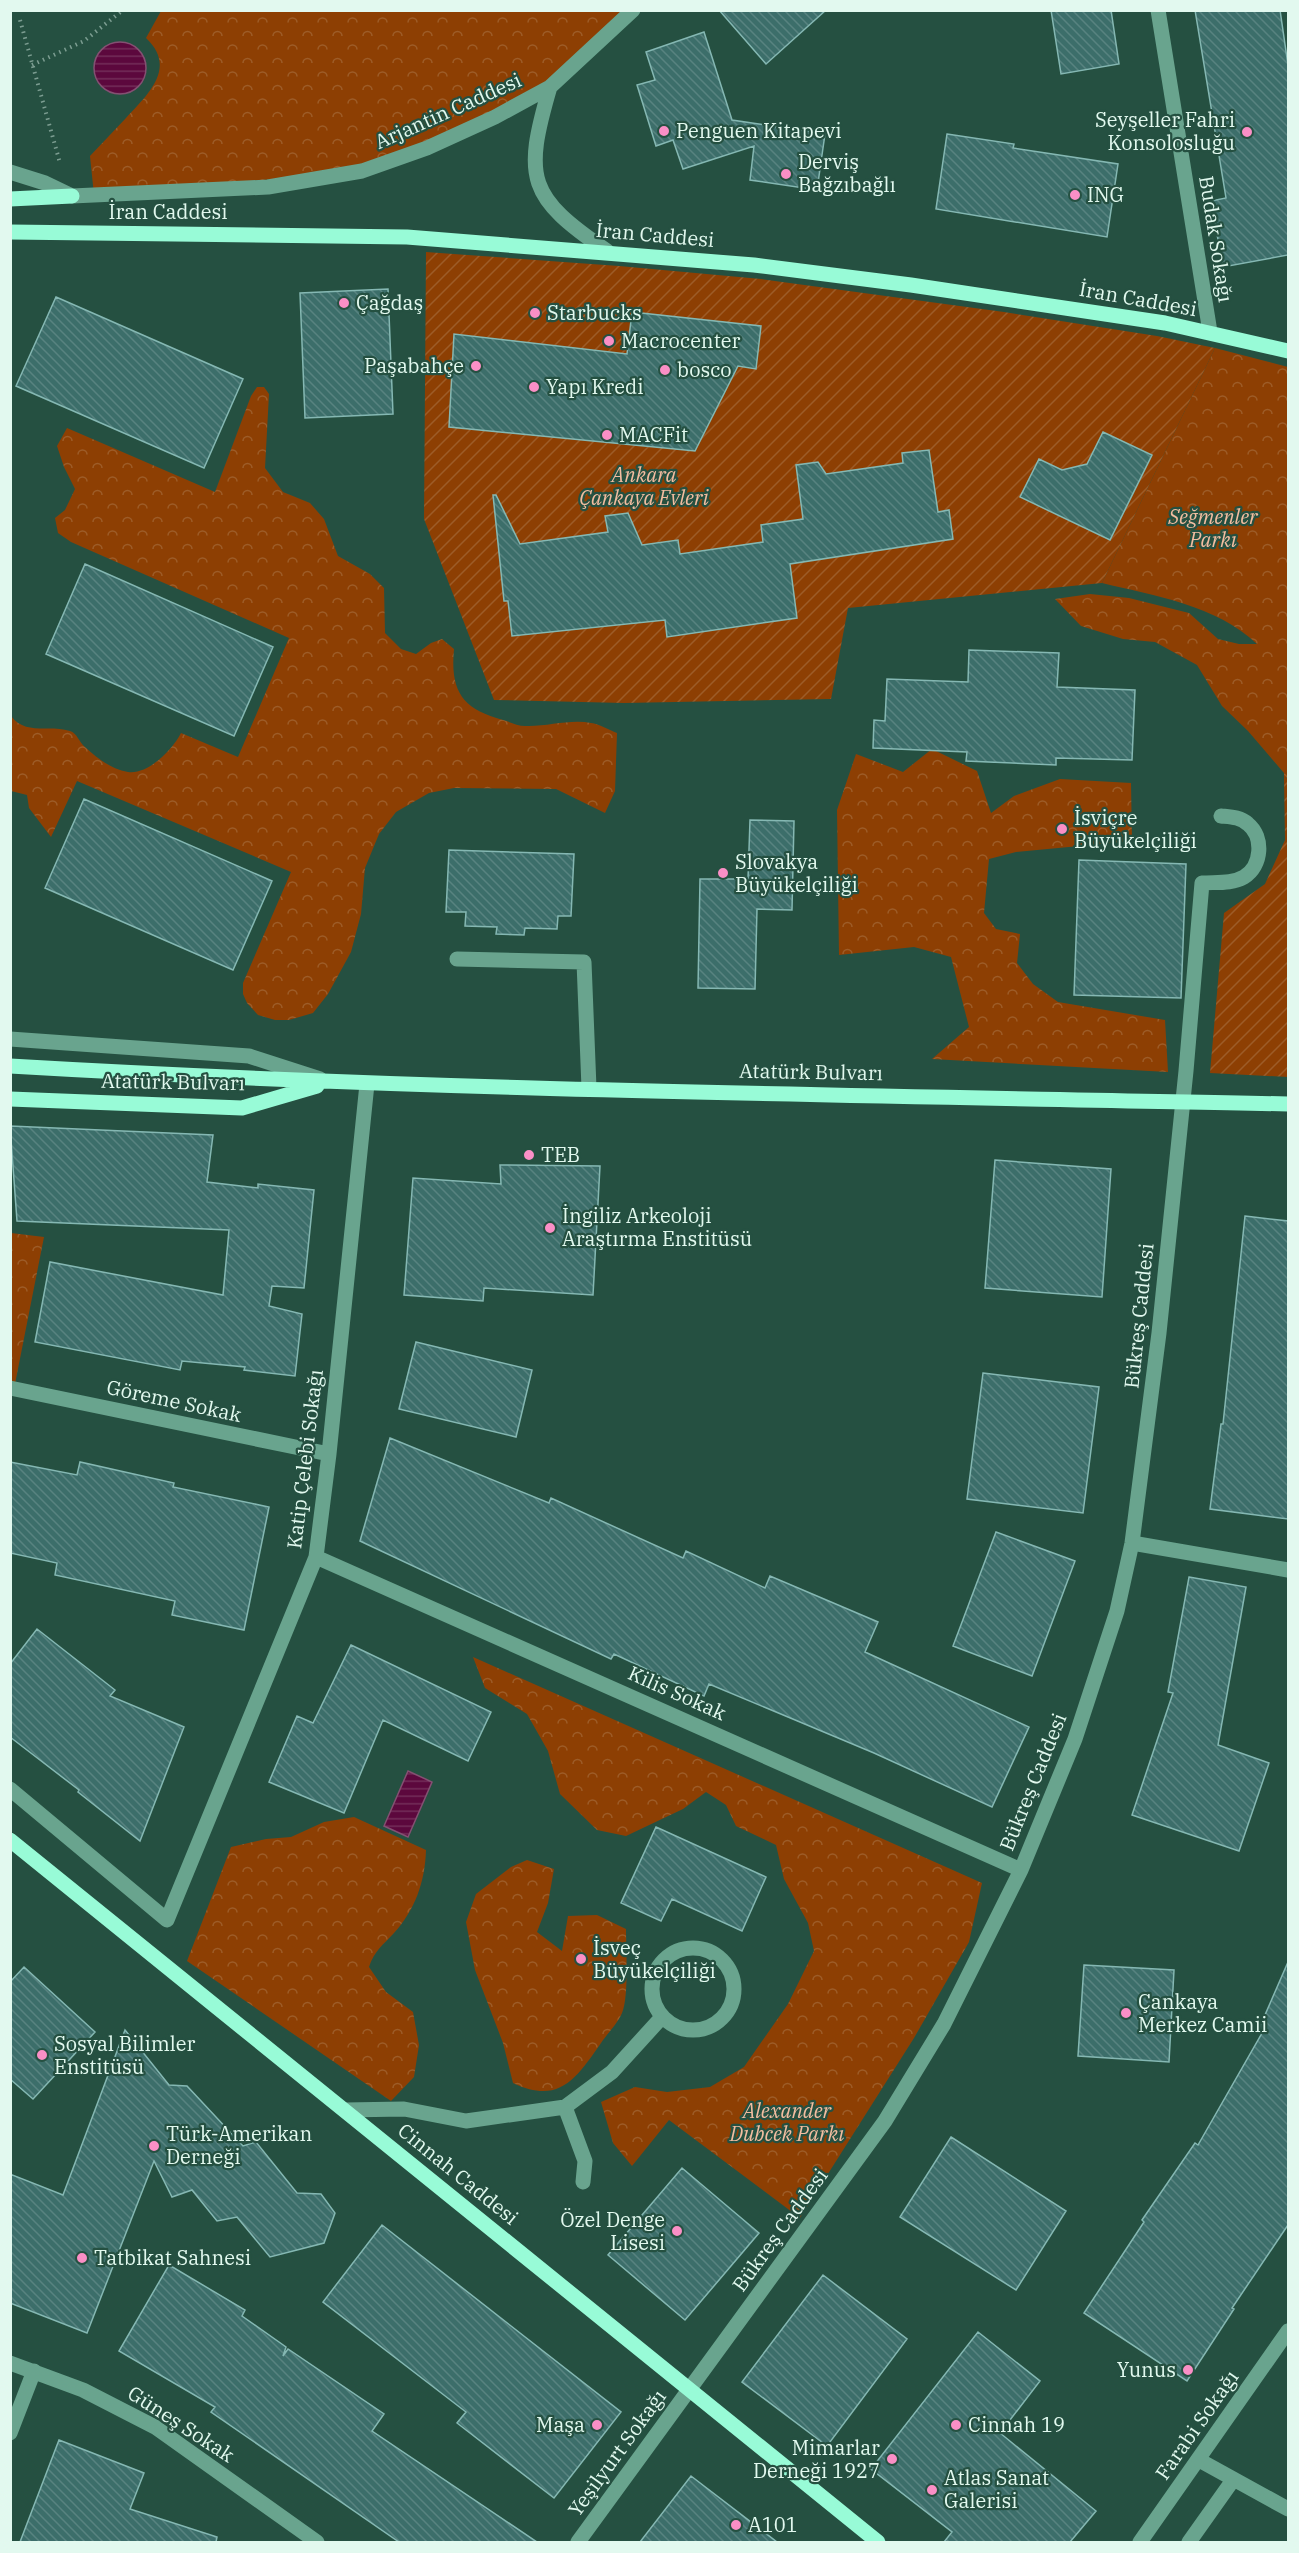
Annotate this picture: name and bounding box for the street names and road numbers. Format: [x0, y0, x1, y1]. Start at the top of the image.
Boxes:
street label: Arjantin Caddesi [370, 66, 525, 155]
street label: Budak Sokağı [1193, 174, 1240, 304]
street label: İran Caddesi [109, 198, 227, 225]
street label: İran Caddesi [595, 216, 715, 253]
street label: İran Caddesi [1077, 275, 1199, 322]
street label: Atatürk Bulvarı [739, 1057, 883, 1086]
street label: Atatürk Bulvarı [101, 1067, 245, 1096]
street label: Bükreş Caddesi [1117, 1242, 1160, 1390]
street label: Katip Çelebi Sokağı [280, 1368, 329, 1550]
street label: Göreme Sokak [104, 1373, 244, 1428]
street label: Kilis Sokak [624, 1659, 731, 1726]
street label: Bükreş Caddesi [993, 1709, 1072, 1855]
street label: Cinnah Caddesi [392, 2117, 524, 2231]
street label: Bükreş Caddesi [726, 2163, 833, 2297]
street label: Farabi Sokağı [1149, 2365, 1244, 2485]
street label: Güneş Sokak [123, 2379, 240, 2468]
street label: Yeşilyurt Sokağı [561, 2384, 672, 2522]

